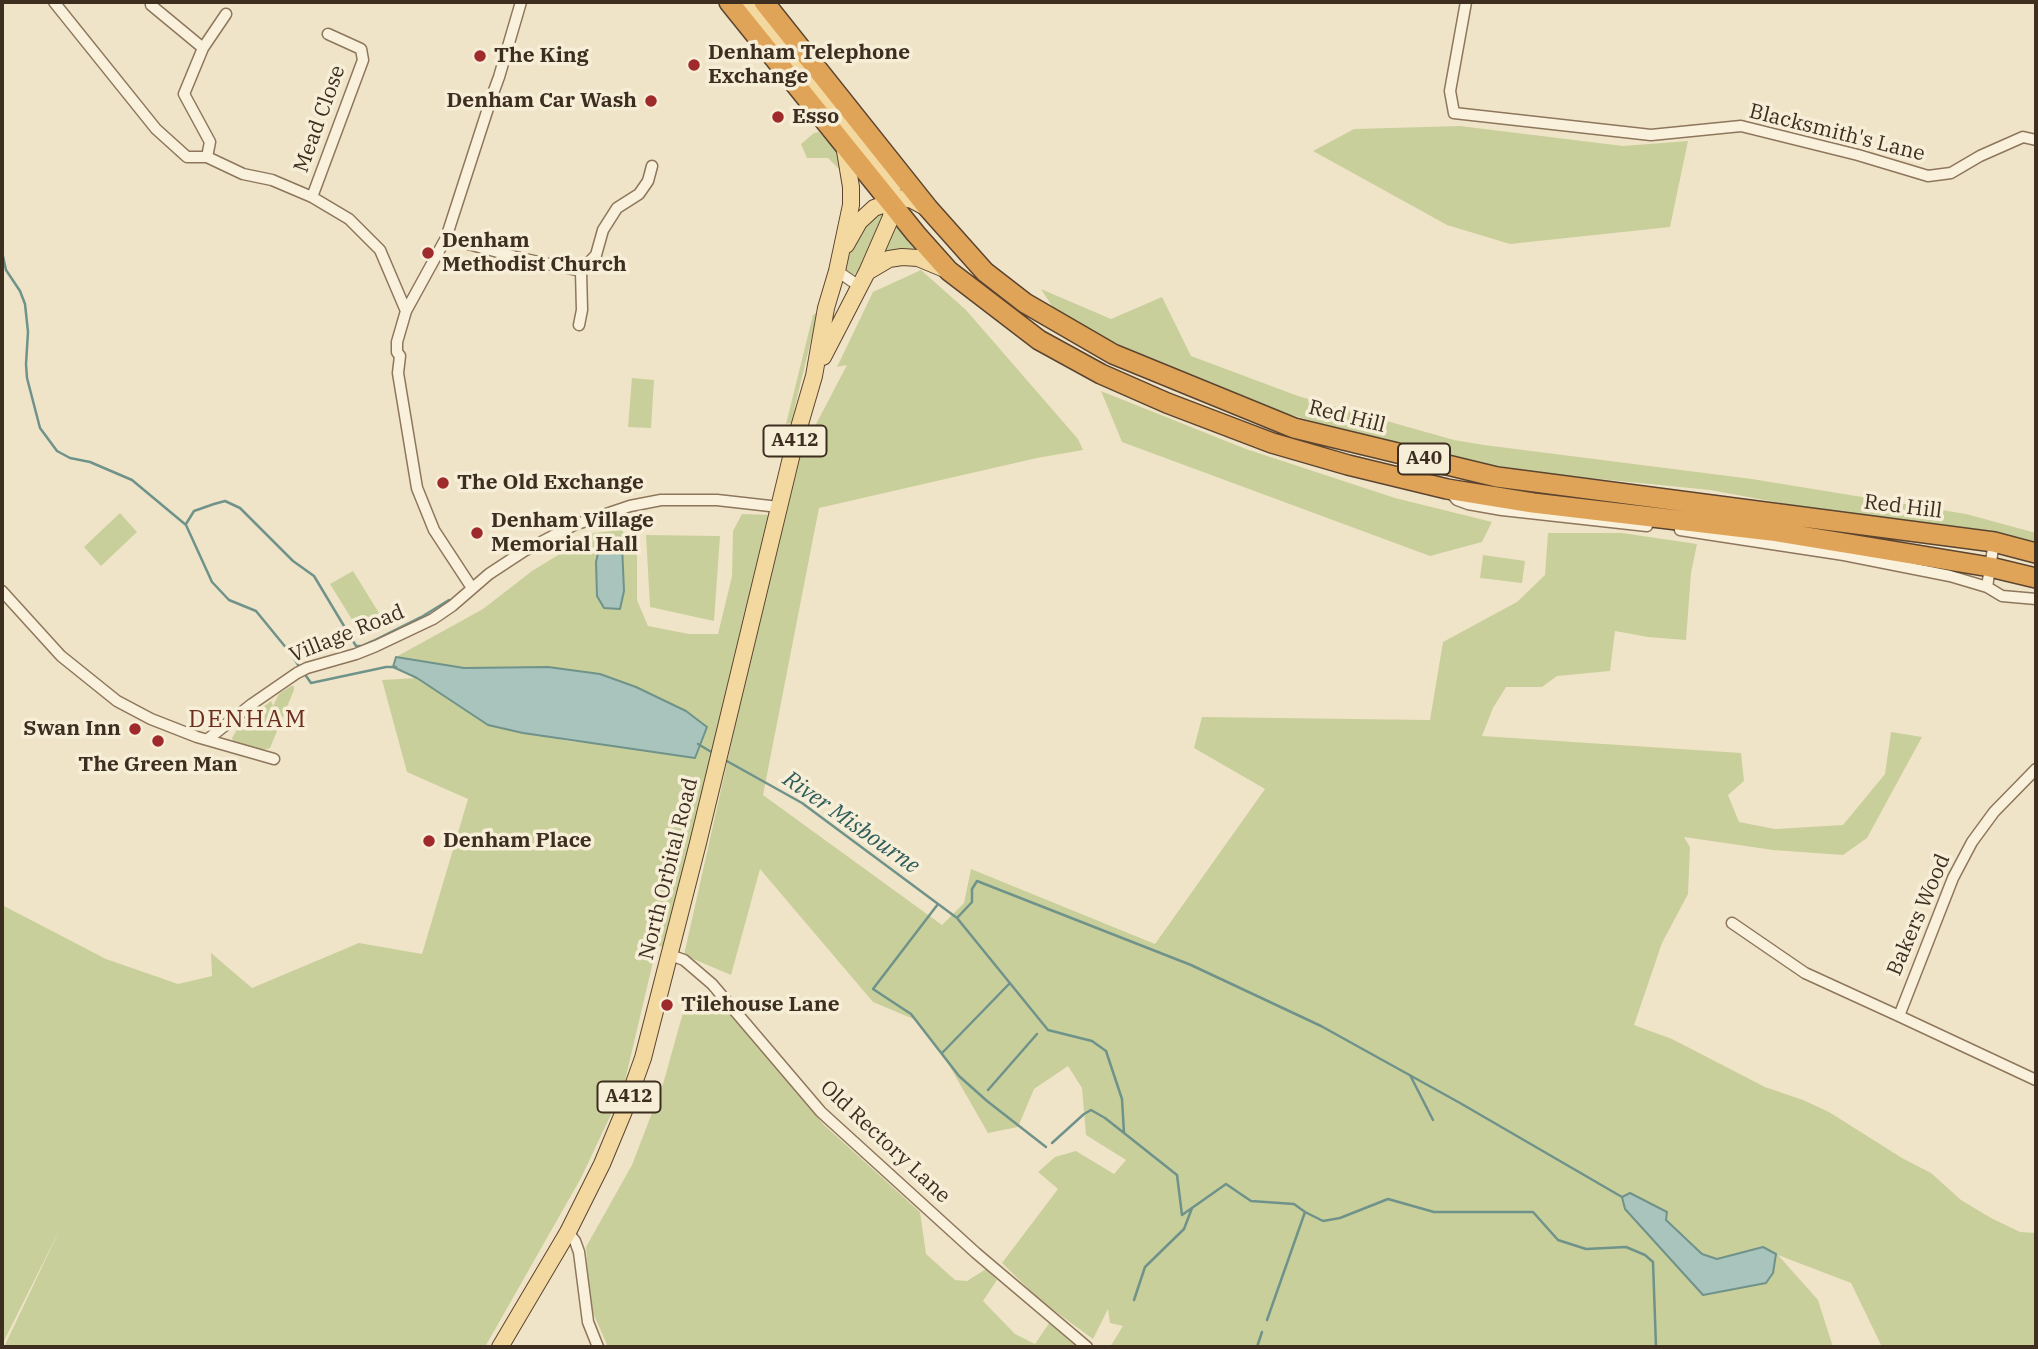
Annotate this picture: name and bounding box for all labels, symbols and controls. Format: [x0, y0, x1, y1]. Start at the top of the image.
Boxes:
place label: Denham Telephone Exchange [708, 40, 910, 90]
place label: The King [494, 43, 589, 69]
marker: The King [472, 48, 488, 64]
marker: Denham Telephone Exchange [686, 57, 702, 73]
street label: Mead Close [289, 62, 351, 176]
place label: Denham Car Wash [447, 88, 637, 114]
marker: Denham Car Wash [643, 93, 659, 109]
street label: Blacksmith's Lane [1746, 99, 1928, 167]
place label: Esso [792, 104, 839, 130]
marker: Esso [770, 109, 786, 125]
place label: Denham Methodist Church [442, 228, 627, 278]
marker: Denham Methodist Church [420, 245, 436, 261]
street label: Red Hill [1306, 395, 1388, 439]
road number: A412 [764, 426, 826, 456]
road number: A40 [1398, 444, 1450, 474]
place label: The Old Exchange [457, 470, 644, 496]
marker: The Old Exchange [435, 475, 451, 491]
street label: Red Hill [1862, 490, 1944, 524]
place label: Denham Village Memorial Hall [491, 508, 654, 558]
marker: Denham Village Memorial Hall [469, 525, 485, 541]
street label: Village Road [286, 600, 408, 668]
district label: DENHAM [189, 706, 307, 734]
place label: Swan Inn [23, 716, 121, 742]
marker: Swan Inn [127, 721, 143, 737]
marker: The Green Man [150, 733, 166, 749]
place label: The Green Man [78, 752, 238, 778]
water label: River Misbourne [777, 766, 925, 880]
street label: North Orbital Road [634, 775, 704, 963]
place label: Denham Place [443, 828, 592, 854]
marker: Denham Place [421, 833, 437, 849]
street label: Bakers Wood [1882, 851, 1956, 979]
place label: Tilehouse Lane [681, 992, 840, 1018]
marker: Tilehouse Lane [659, 997, 675, 1013]
street label: Old Rectory Lane [815, 1075, 955, 1209]
road number: A412 [598, 1082, 660, 1112]

